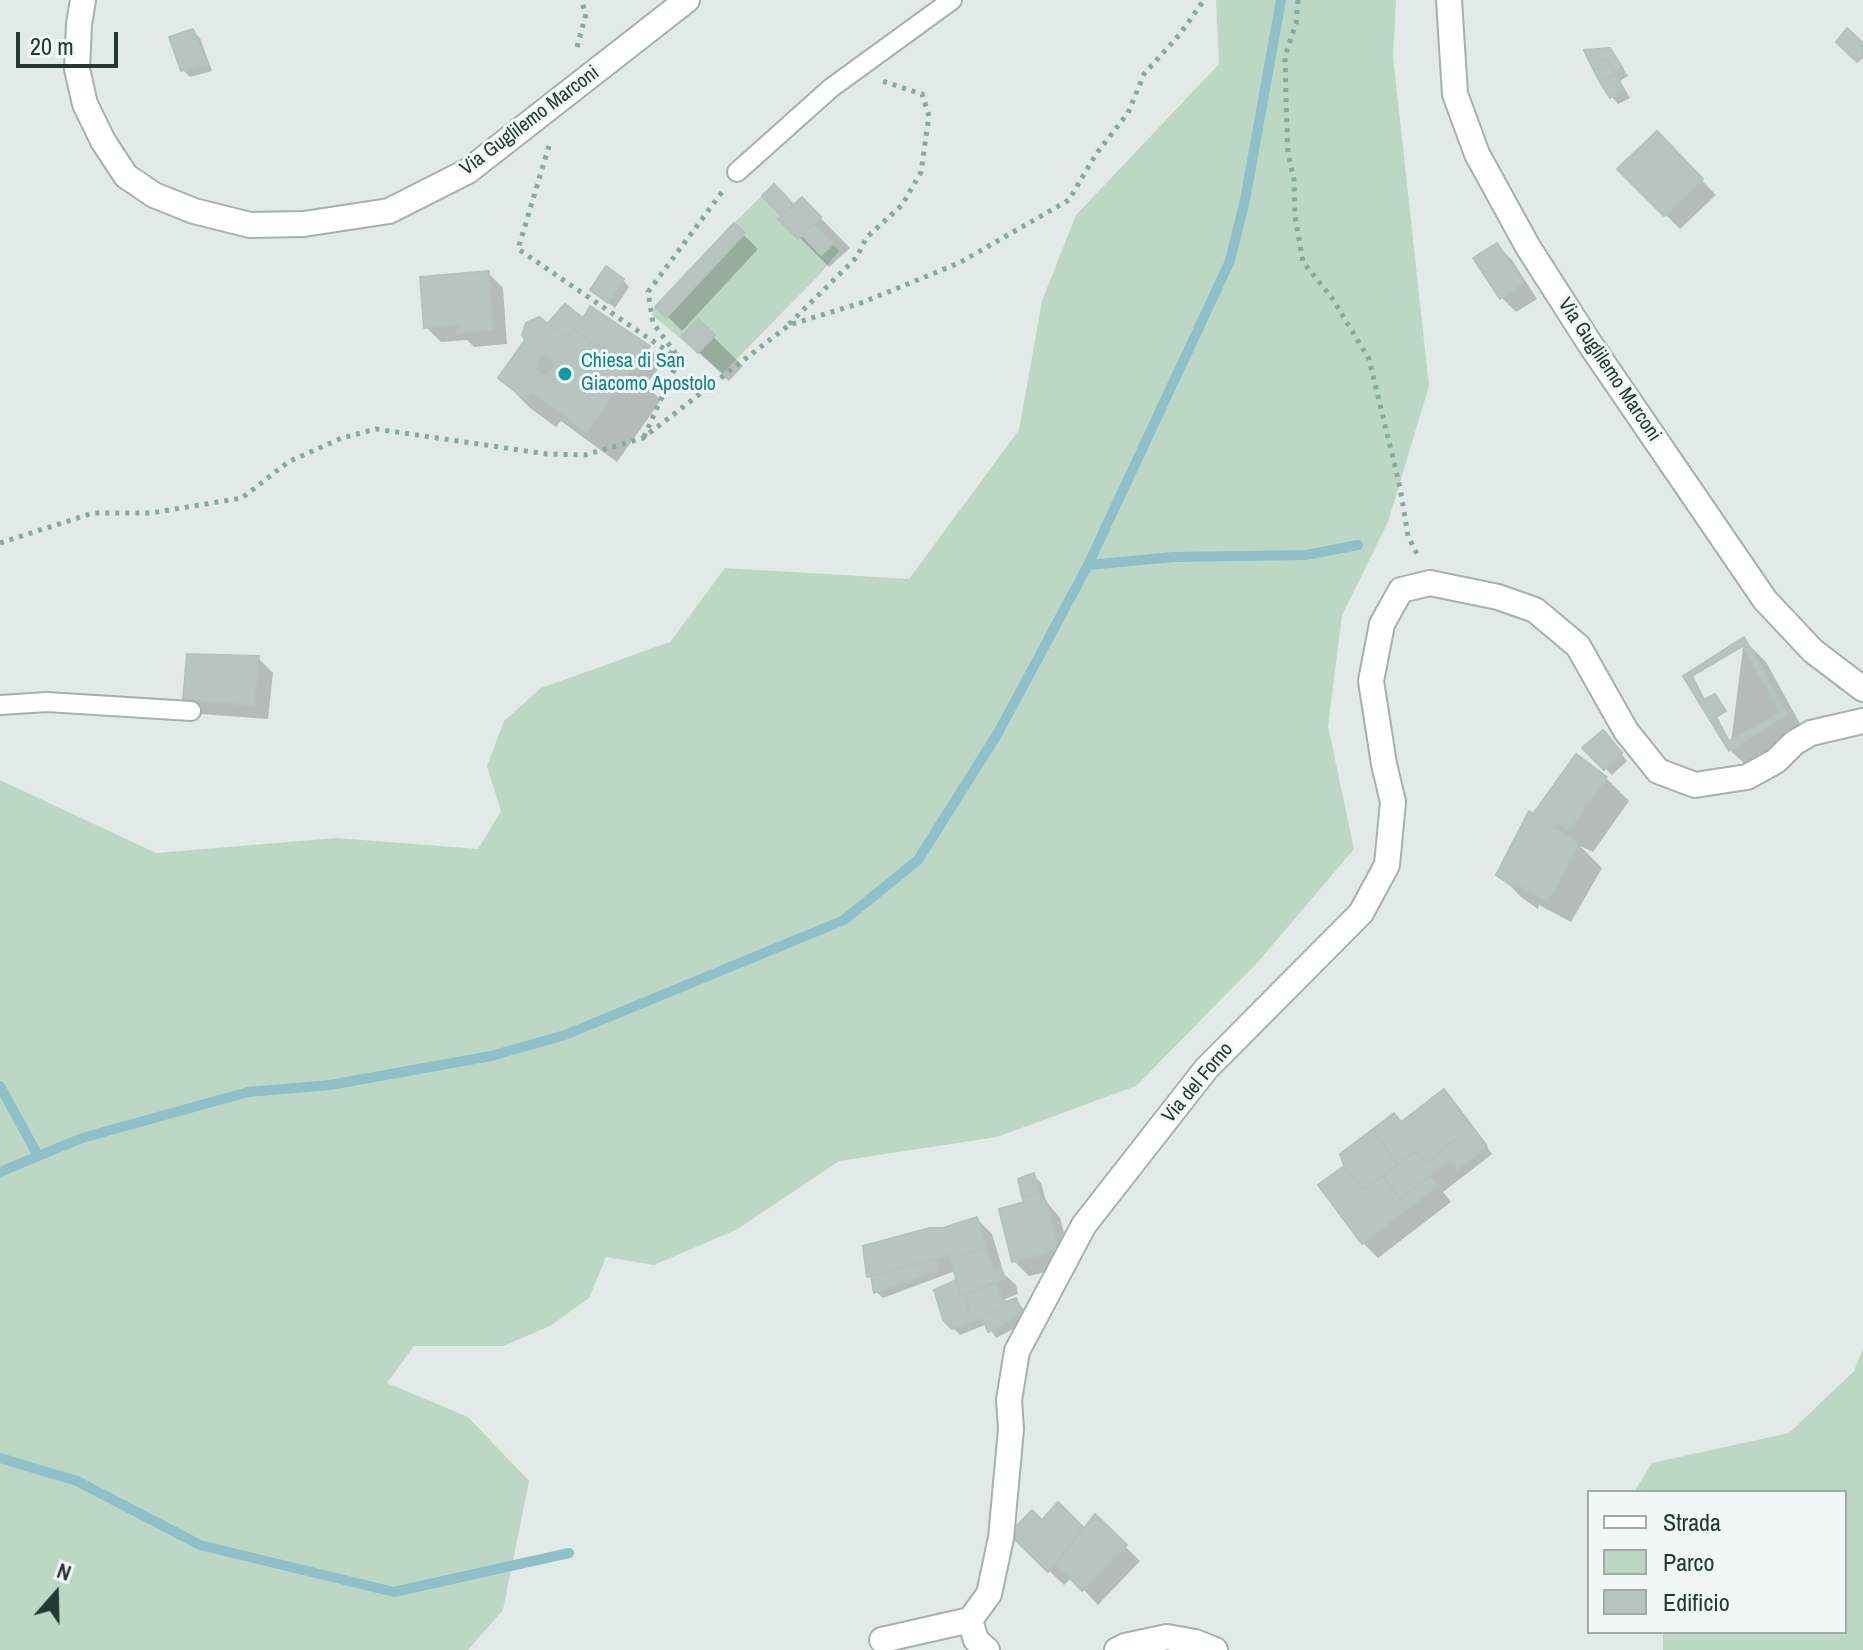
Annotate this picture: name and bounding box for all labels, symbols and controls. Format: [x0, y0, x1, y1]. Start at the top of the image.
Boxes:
scale bar [20, 16, 122, 66]
text: 20 m [30, 30, 74, 62]
street label: Via Guglilemo Marconi [456, 61, 604, 181]
street label: Via Guglilemo Marconi [1552, 294, 1666, 446]
place label: Chiesa di San Giacomo Apostolo [581, 350, 716, 397]
marker: Chiesa di San Giacomo Apostolo [556, 365, 574, 383]
street label: Via del Forno [1158, 1038, 1238, 1128]
legend [1587, 1490, 1847, 1634]
text: Strada [1663, 1506, 1721, 1538]
text: Parco [1663, 1546, 1714, 1578]
north arrow [16, 1554, 96, 1634]
text: N [53, 1555, 75, 1588]
text: Edificio [1663, 1586, 1730, 1618]

